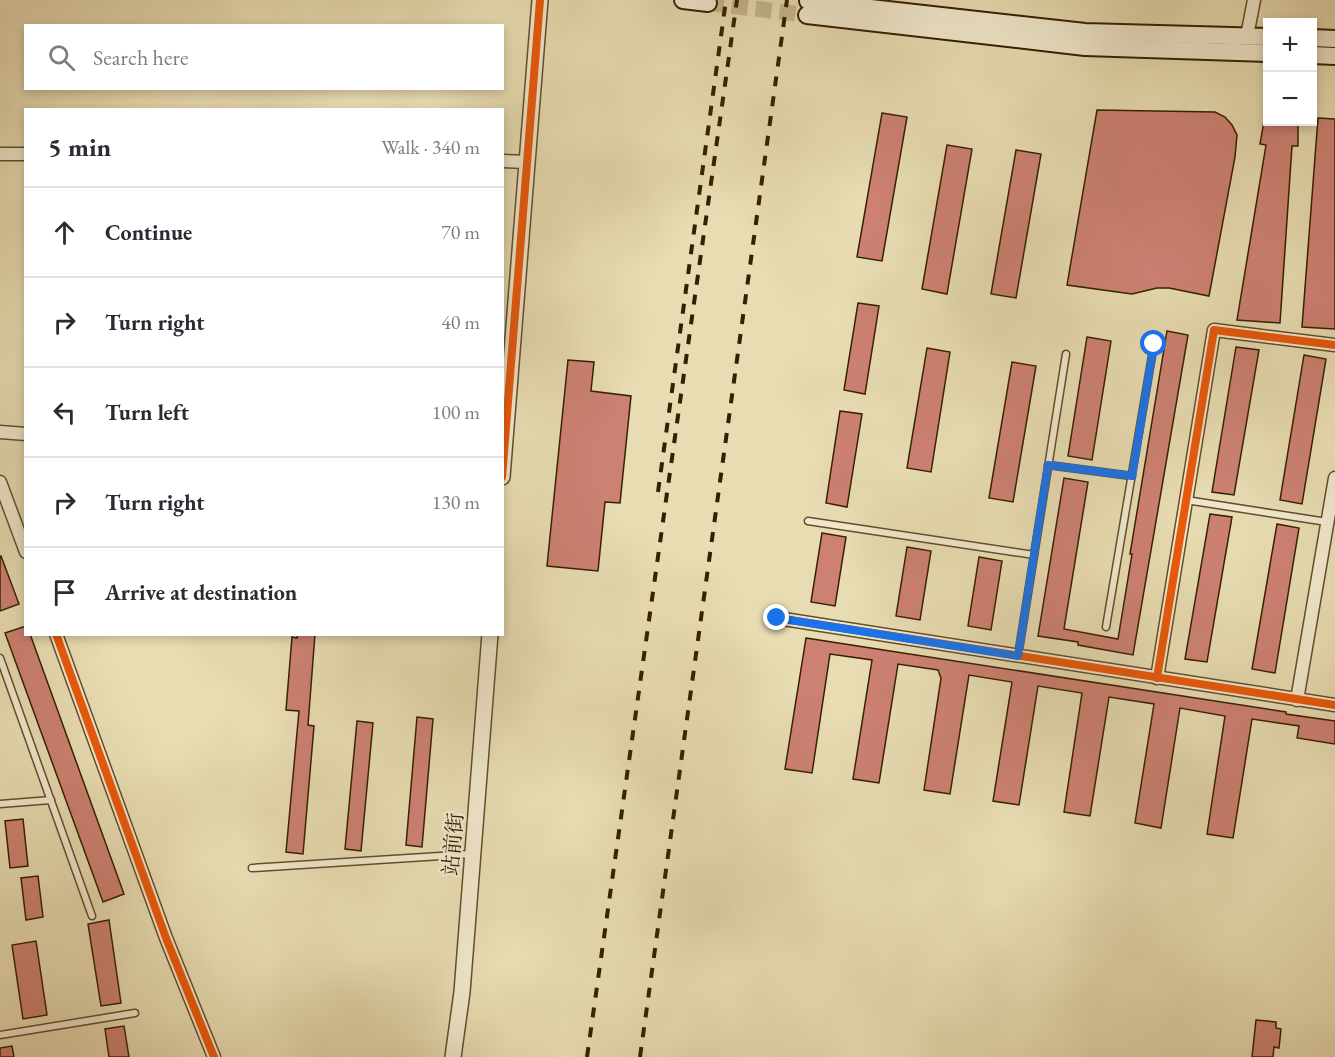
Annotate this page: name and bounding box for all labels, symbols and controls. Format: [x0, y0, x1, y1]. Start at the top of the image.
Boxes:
map controls [1263, 18, 1317, 126]
button: + [1263, 18, 1317, 72]
search box [24, 24, 504, 90]
icon: search [45, 41, 78, 74]
text: Search here [93, 43, 188, 72]
button: − [1263, 72, 1317, 126]
text: 5 min [48, 130, 111, 164]
text: Walk · 340 m [381, 134, 480, 160]
icon: ahead [48, 216, 81, 249]
text: Continue [105, 218, 192, 247]
text: 70 m [441, 219, 480, 245]
icon: right [48, 306, 81, 339]
text: Turn right [105, 308, 204, 337]
text: 40 m [441, 309, 480, 335]
route start [1140, 330, 1166, 356]
icon: left [48, 396, 81, 429]
text: Turn left [105, 398, 189, 427]
text: 100 m [432, 399, 480, 425]
icon: right [48, 486, 81, 519]
text: Turn right [105, 488, 204, 517]
text: 130 m [432, 489, 480, 515]
icon: arrive [48, 576, 81, 609]
text: Arrive at destination [105, 578, 297, 607]
route end [763, 604, 789, 630]
street label: 站前街 [436, 811, 469, 877]

